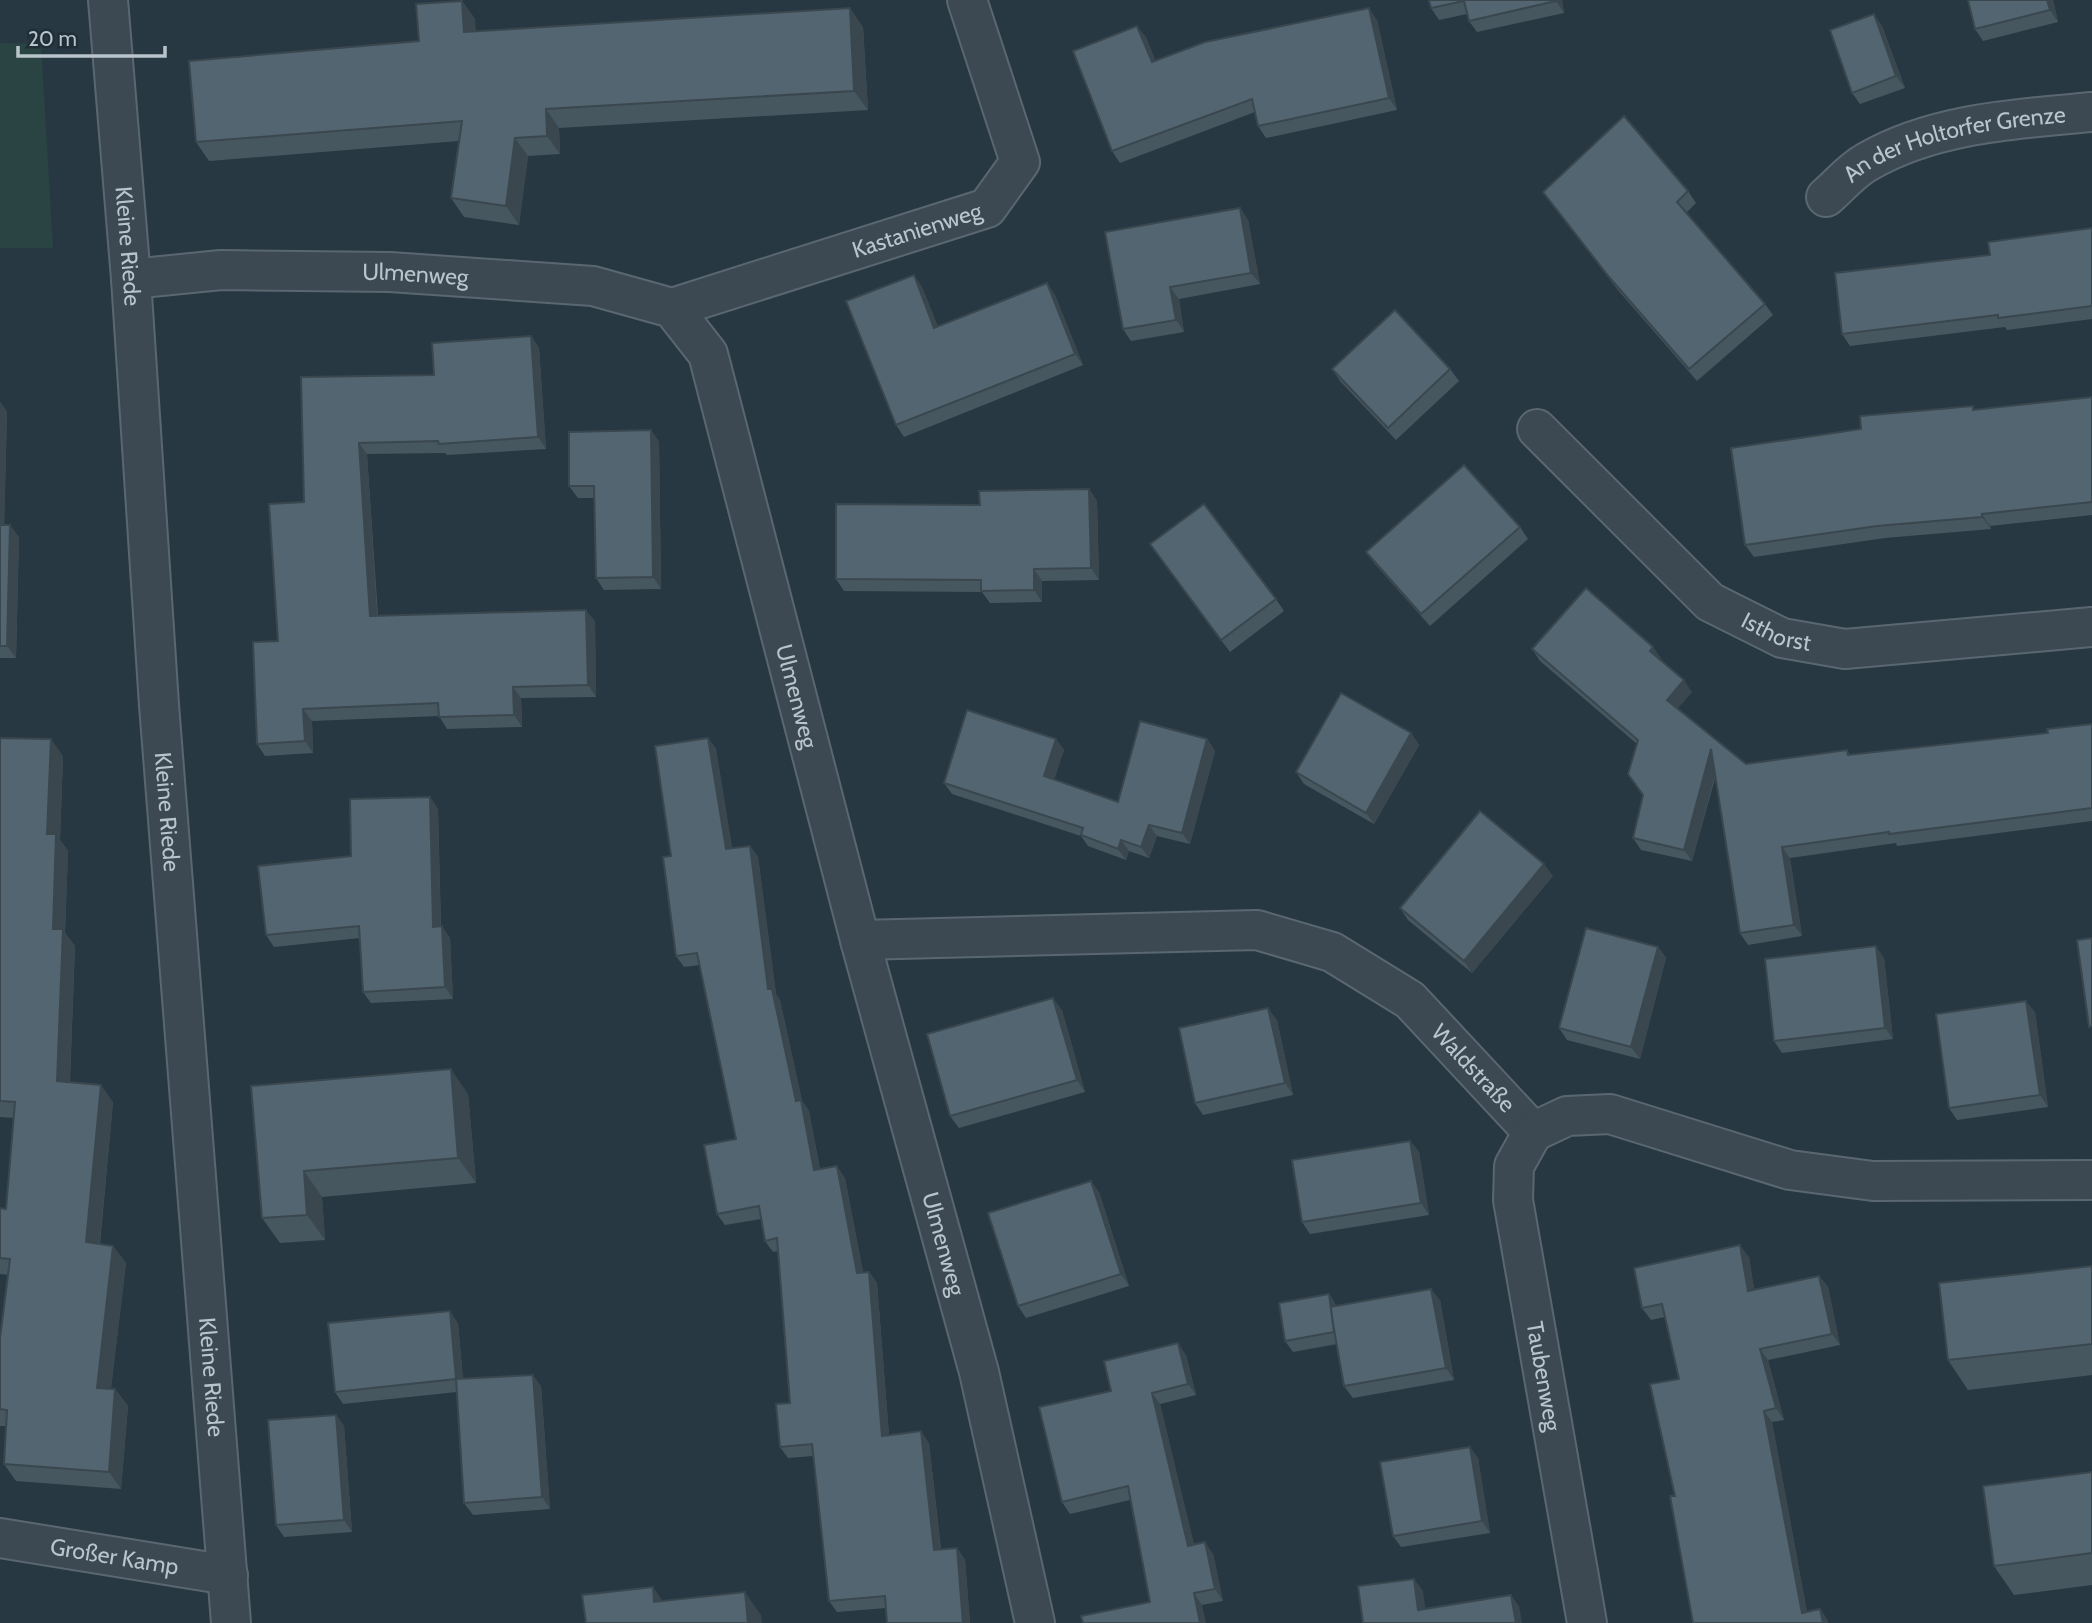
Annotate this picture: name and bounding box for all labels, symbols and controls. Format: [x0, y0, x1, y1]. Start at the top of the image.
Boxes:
scale bar [18, 14, 164, 58]
text: 20 m [28, 26, 77, 51]
street label: An der Holtorfer Grenze [1837, 100, 2067, 188]
street label: Kleine Riede [109, 185, 147, 307]
street label: Kastanienweg [849, 196, 986, 264]
street label: Ulmenweg [362, 258, 470, 291]
street label: Isthorst [1737, 606, 1813, 657]
street label: Ulmenweg [770, 641, 824, 752]
street label: Kleine Riede [149, 751, 186, 873]
street label: Waldstraße [1426, 1018, 1522, 1118]
street label: Ulmenweg [916, 1189, 971, 1299]
street label: Kleine Riede [193, 1316, 230, 1438]
street label: Taubenweg [1520, 1319, 1567, 1434]
street label: Großer Kamp [48, 1532, 181, 1581]

